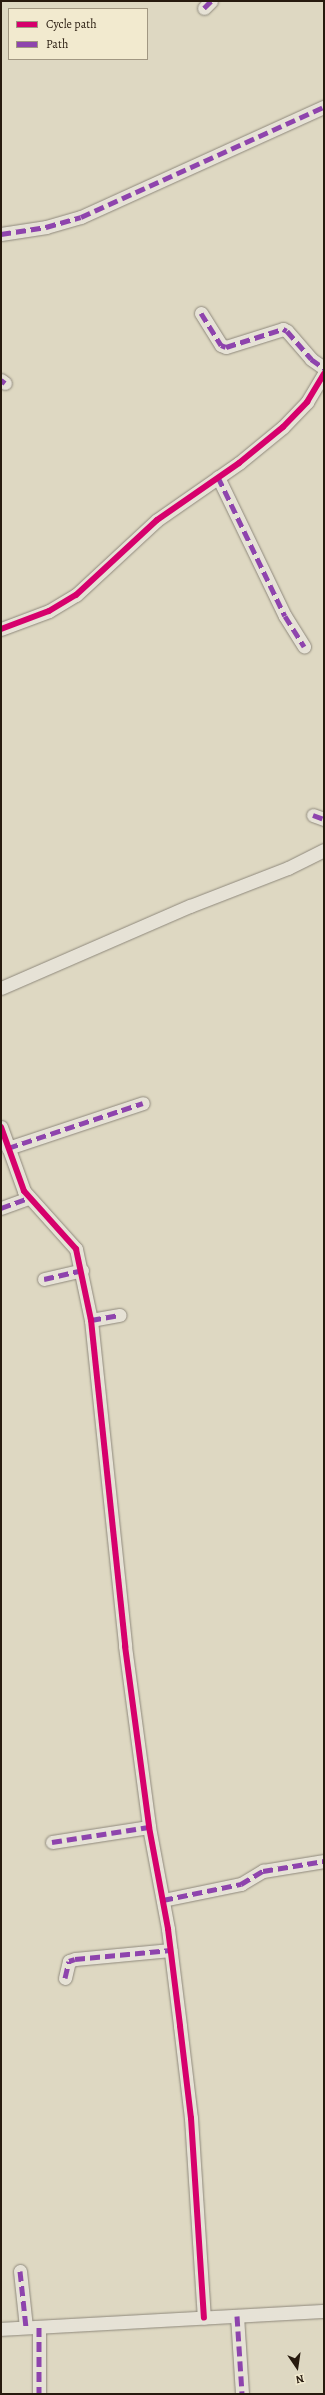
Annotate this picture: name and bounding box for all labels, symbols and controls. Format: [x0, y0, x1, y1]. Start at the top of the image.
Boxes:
legend [8, 8, 148, 60]
text: Cycle path [46, 16, 97, 32]
text: Path [46, 36, 68, 52]
north arrow [277, 2347, 317, 2387]
text: N [294, 2371, 305, 2387]

